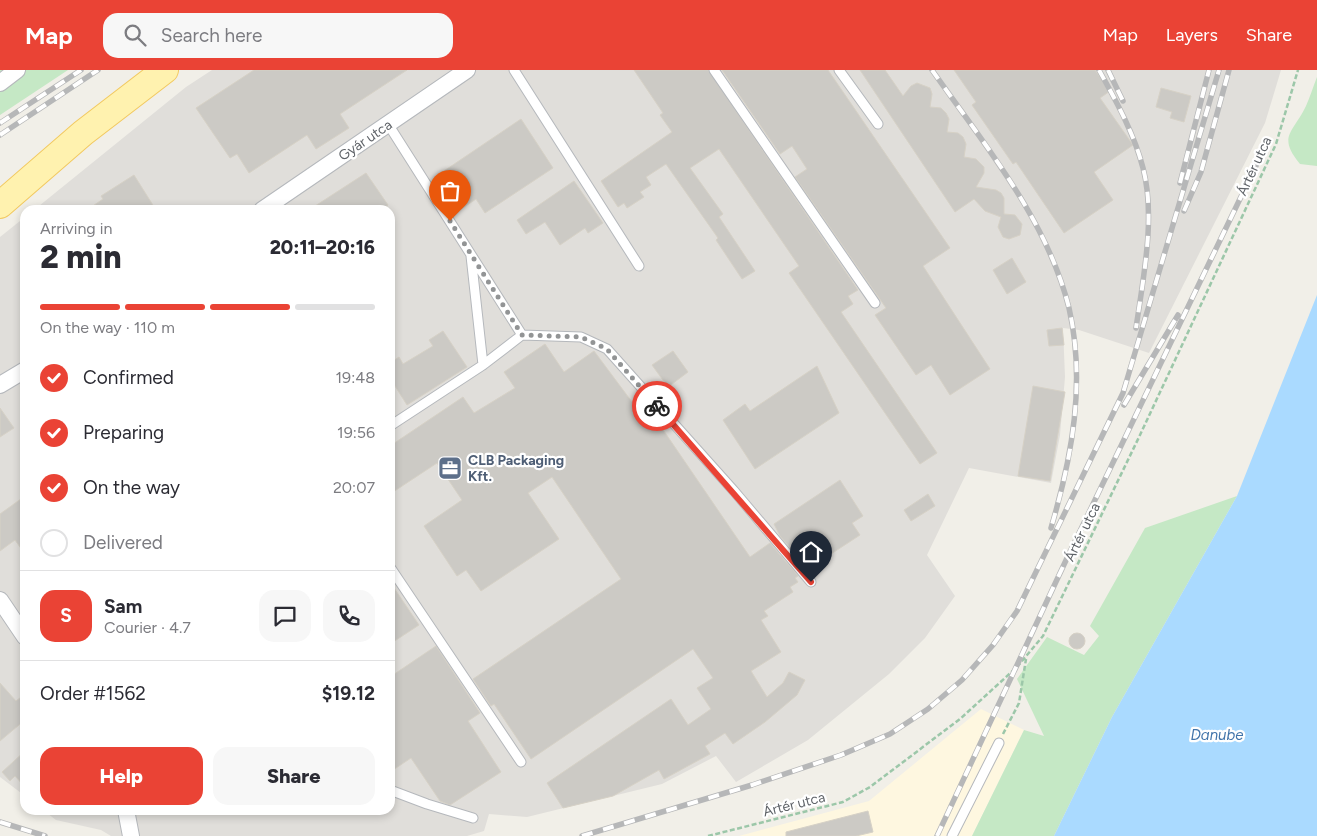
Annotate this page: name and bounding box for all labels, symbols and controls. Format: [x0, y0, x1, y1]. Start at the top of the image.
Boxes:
search box [103, 13, 453, 58]
text: Map [25, 21, 73, 50]
icon: search [121, 21, 149, 49]
text: Search here [161, 24, 262, 47]
text: Map [1103, 24, 1138, 46]
text: Layers [1166, 24, 1218, 46]
text: Share [1246, 24, 1292, 46]
street label: Gyár utca [335, 116, 395, 165]
street label: Ártér utca [1233, 134, 1275, 198]
pin [429, 170, 471, 221]
icon: bag [436, 177, 464, 205]
text: Arriving in [40, 219, 112, 238]
text: 20:11–20:16 [270, 236, 375, 259]
text: 2 min [40, 238, 122, 276]
text: On the way · 110 m [40, 318, 175, 337]
icon: check [40, 364, 68, 392]
text: Confirmed [83, 366, 174, 389]
text: 19:48 [336, 368, 375, 387]
courier [632, 381, 682, 431]
icon: bike [643, 392, 671, 420]
icon: check [40, 419, 68, 447]
text: Preparing [83, 421, 164, 444]
text: 19:56 [337, 423, 375, 442]
place label: CLB Packaging Kft. [468, 452, 564, 485]
office icon: CLB Packaging Kft. [437, 455, 463, 481]
icon: check [40, 474, 68, 502]
text: On the way [83, 476, 180, 499]
text: 20:07 [333, 478, 375, 497]
street label: Ártér utca [1061, 500, 1104, 564]
text: Delivered [83, 531, 163, 554]
pin [790, 531, 832, 582]
icon: home [797, 538, 825, 566]
button: chat [259, 590, 311, 642]
button: phone [323, 590, 375, 642]
text: Sam [104, 595, 142, 618]
text: S [60, 604, 72, 627]
text: Courier · 4.7 [104, 618, 191, 637]
text: Order #1562 [40, 682, 146, 705]
text: $19.12 [322, 682, 375, 705]
water label: Danube [1191, 726, 1243, 744]
button: Help [40, 747, 203, 805]
button: Share [213, 747, 375, 805]
street label: Ártér utca [761, 789, 827, 820]

